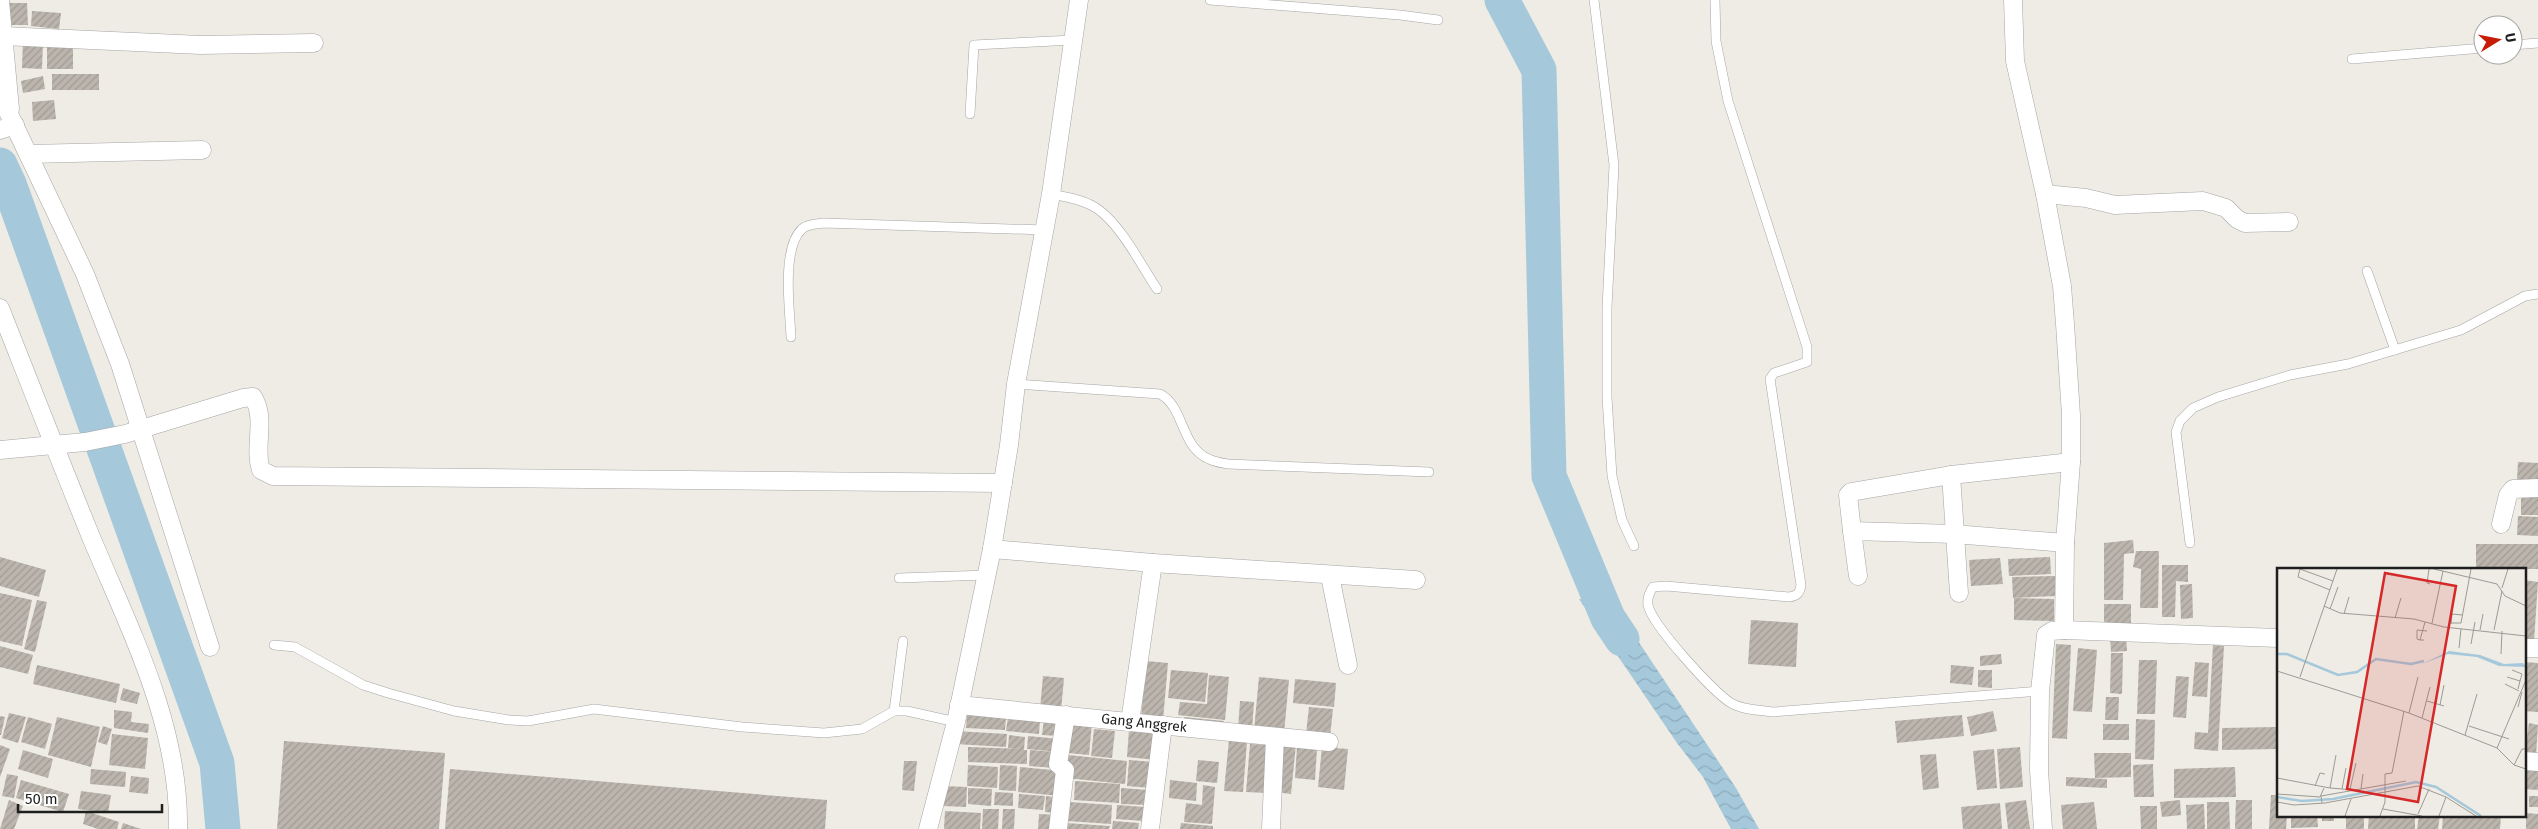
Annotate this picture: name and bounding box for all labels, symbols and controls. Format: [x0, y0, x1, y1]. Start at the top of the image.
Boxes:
north arrow [2473, 15, 2523, 65]
text: U [2501, 32, 2519, 44]
inset map [2277, 568, 2526, 816]
street label: Gang Anggrek [1100, 710, 1189, 736]
scale bar [18, 782, 161, 814]
text: 50 m [25, 790, 58, 808]

